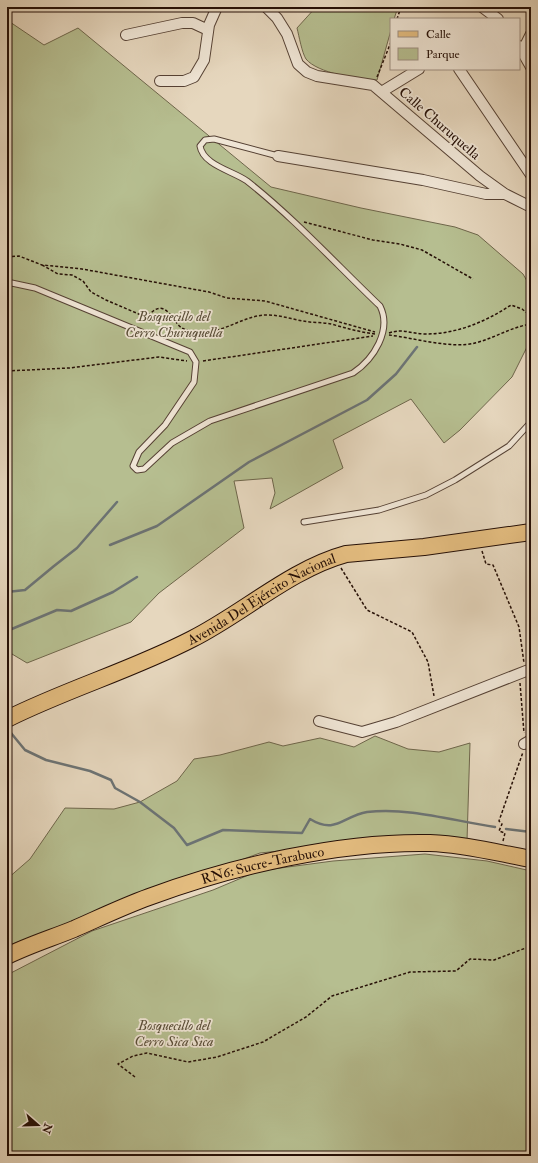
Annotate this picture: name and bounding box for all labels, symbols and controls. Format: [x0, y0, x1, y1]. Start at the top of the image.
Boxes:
legend [390, 18, 520, 70]
text: Calle [426, 27, 451, 42]
text: Parque [426, 47, 460, 62]
street label: Calle Churuquella [395, 83, 484, 164]
park label: Bosquecillo del Cerro Churuquella [125, 308, 223, 341]
street label: Avenida Del Ejército Nacional [184, 550, 338, 649]
street label: RN6: Sucre-Tarabuco [199, 843, 326, 888]
park label: Bosquecillo del Cerro Sica Sica [134, 1017, 214, 1050]
north arrow [18, 1105, 58, 1145]
text: N [39, 1120, 55, 1136]

